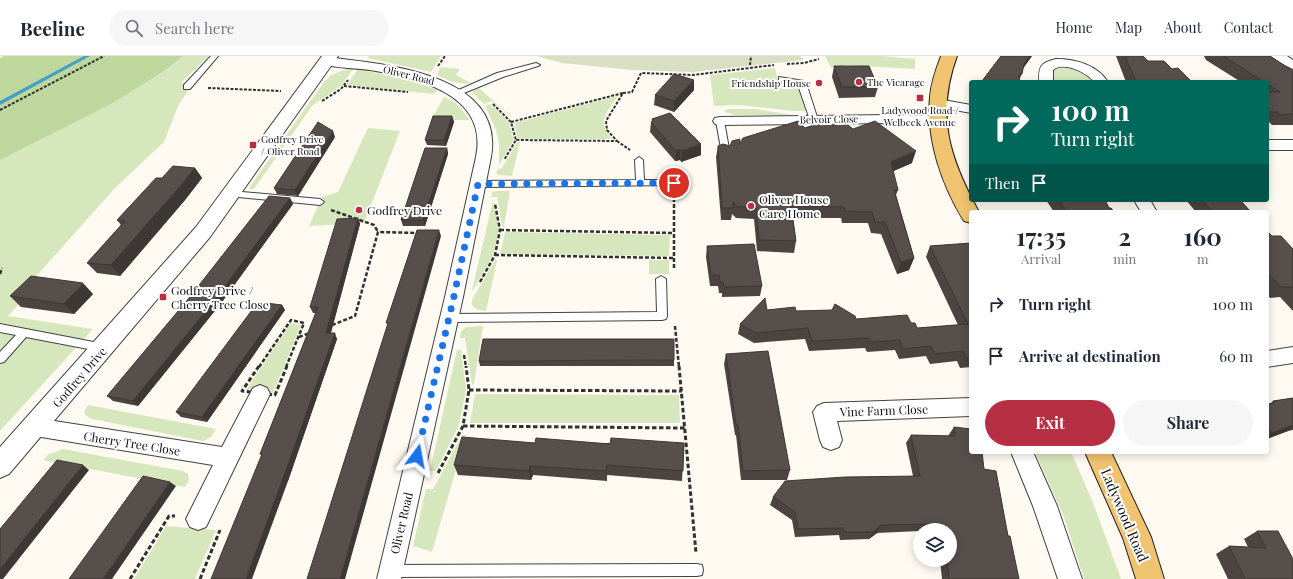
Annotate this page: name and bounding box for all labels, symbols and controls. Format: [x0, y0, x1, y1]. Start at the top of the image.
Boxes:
search box [109, 10, 389, 46]
text: Beeline [20, 15, 85, 41]
icon: search [123, 17, 145, 39]
text: Search here [155, 18, 234, 38]
text: Home [1055, 18, 1093, 37]
text: Map [1115, 18, 1142, 37]
text: About [1164, 18, 1202, 37]
text: Contact [1224, 18, 1273, 37]
street label: Oliver Road [382, 62, 436, 88]
place label: The Vicarage [867, 75, 925, 89]
place label: Friendship House [731, 76, 811, 90]
marker: The Vicarage [854, 77, 864, 87]
marker: Friendship House [814, 78, 824, 88]
text: 100 m [1051, 91, 1130, 128]
marker: Ladywood Road / Welbeck Avenue [915, 93, 925, 103]
icon: right [985, 96, 1037, 148]
place label: Ladywood Road / Welbeck Avenue [881, 103, 959, 129]
street label: Belvoir Close [800, 111, 858, 127]
text: Turn right [1051, 127, 1134, 151]
place label: Godfrey Drive / Oliver Road [261, 132, 324, 158]
marker: Godfrey Drive / Oliver Road [248, 140, 258, 150]
pin [657, 166, 691, 200]
icon: arrive [663, 172, 685, 194]
icon: arrive [1028, 172, 1050, 194]
text: Then [985, 173, 1020, 193]
place label: Oliver House Care Home [759, 191, 828, 221]
marker: Oliver House Care Home [746, 201, 756, 211]
place label: Godfrey Drive [367, 202, 442, 218]
marker: Godfrey Drive [354, 205, 364, 215]
text: 17:35 [1016, 220, 1066, 252]
text: 2 [1119, 220, 1131, 252]
text: 160 [1184, 220, 1222, 252]
text: Arrival [1021, 250, 1061, 267]
text: min [1113, 250, 1136, 267]
text: m [1197, 250, 1208, 267]
place label: Godfrey Drive / Cherry Tree Close [171, 282, 269, 312]
marker: Godfrey Drive / Cherry Tree Close [158, 292, 168, 302]
icon: right [985, 293, 1007, 315]
text: Turn right [1019, 294, 1092, 314]
text: 100 m [1212, 294, 1253, 314]
street label: Godfrey Drive [48, 343, 110, 411]
icon: arrive [985, 345, 1007, 367]
text: Arrive at destination [1019, 346, 1161, 366]
text: 60 m [1219, 346, 1253, 366]
street label: Vine Farm Close [839, 400, 928, 420]
button: Exit [985, 400, 1115, 446]
button: Share [1123, 400, 1253, 446]
street label: Cherry Tree Close [82, 427, 182, 459]
position arrow [396, 435, 438, 477]
street label: Ladywood Road [1097, 465, 1153, 565]
street label: Oliver Road [386, 491, 416, 555]
map controls [913, 523, 957, 567]
button: layers [913, 523, 957, 567]

